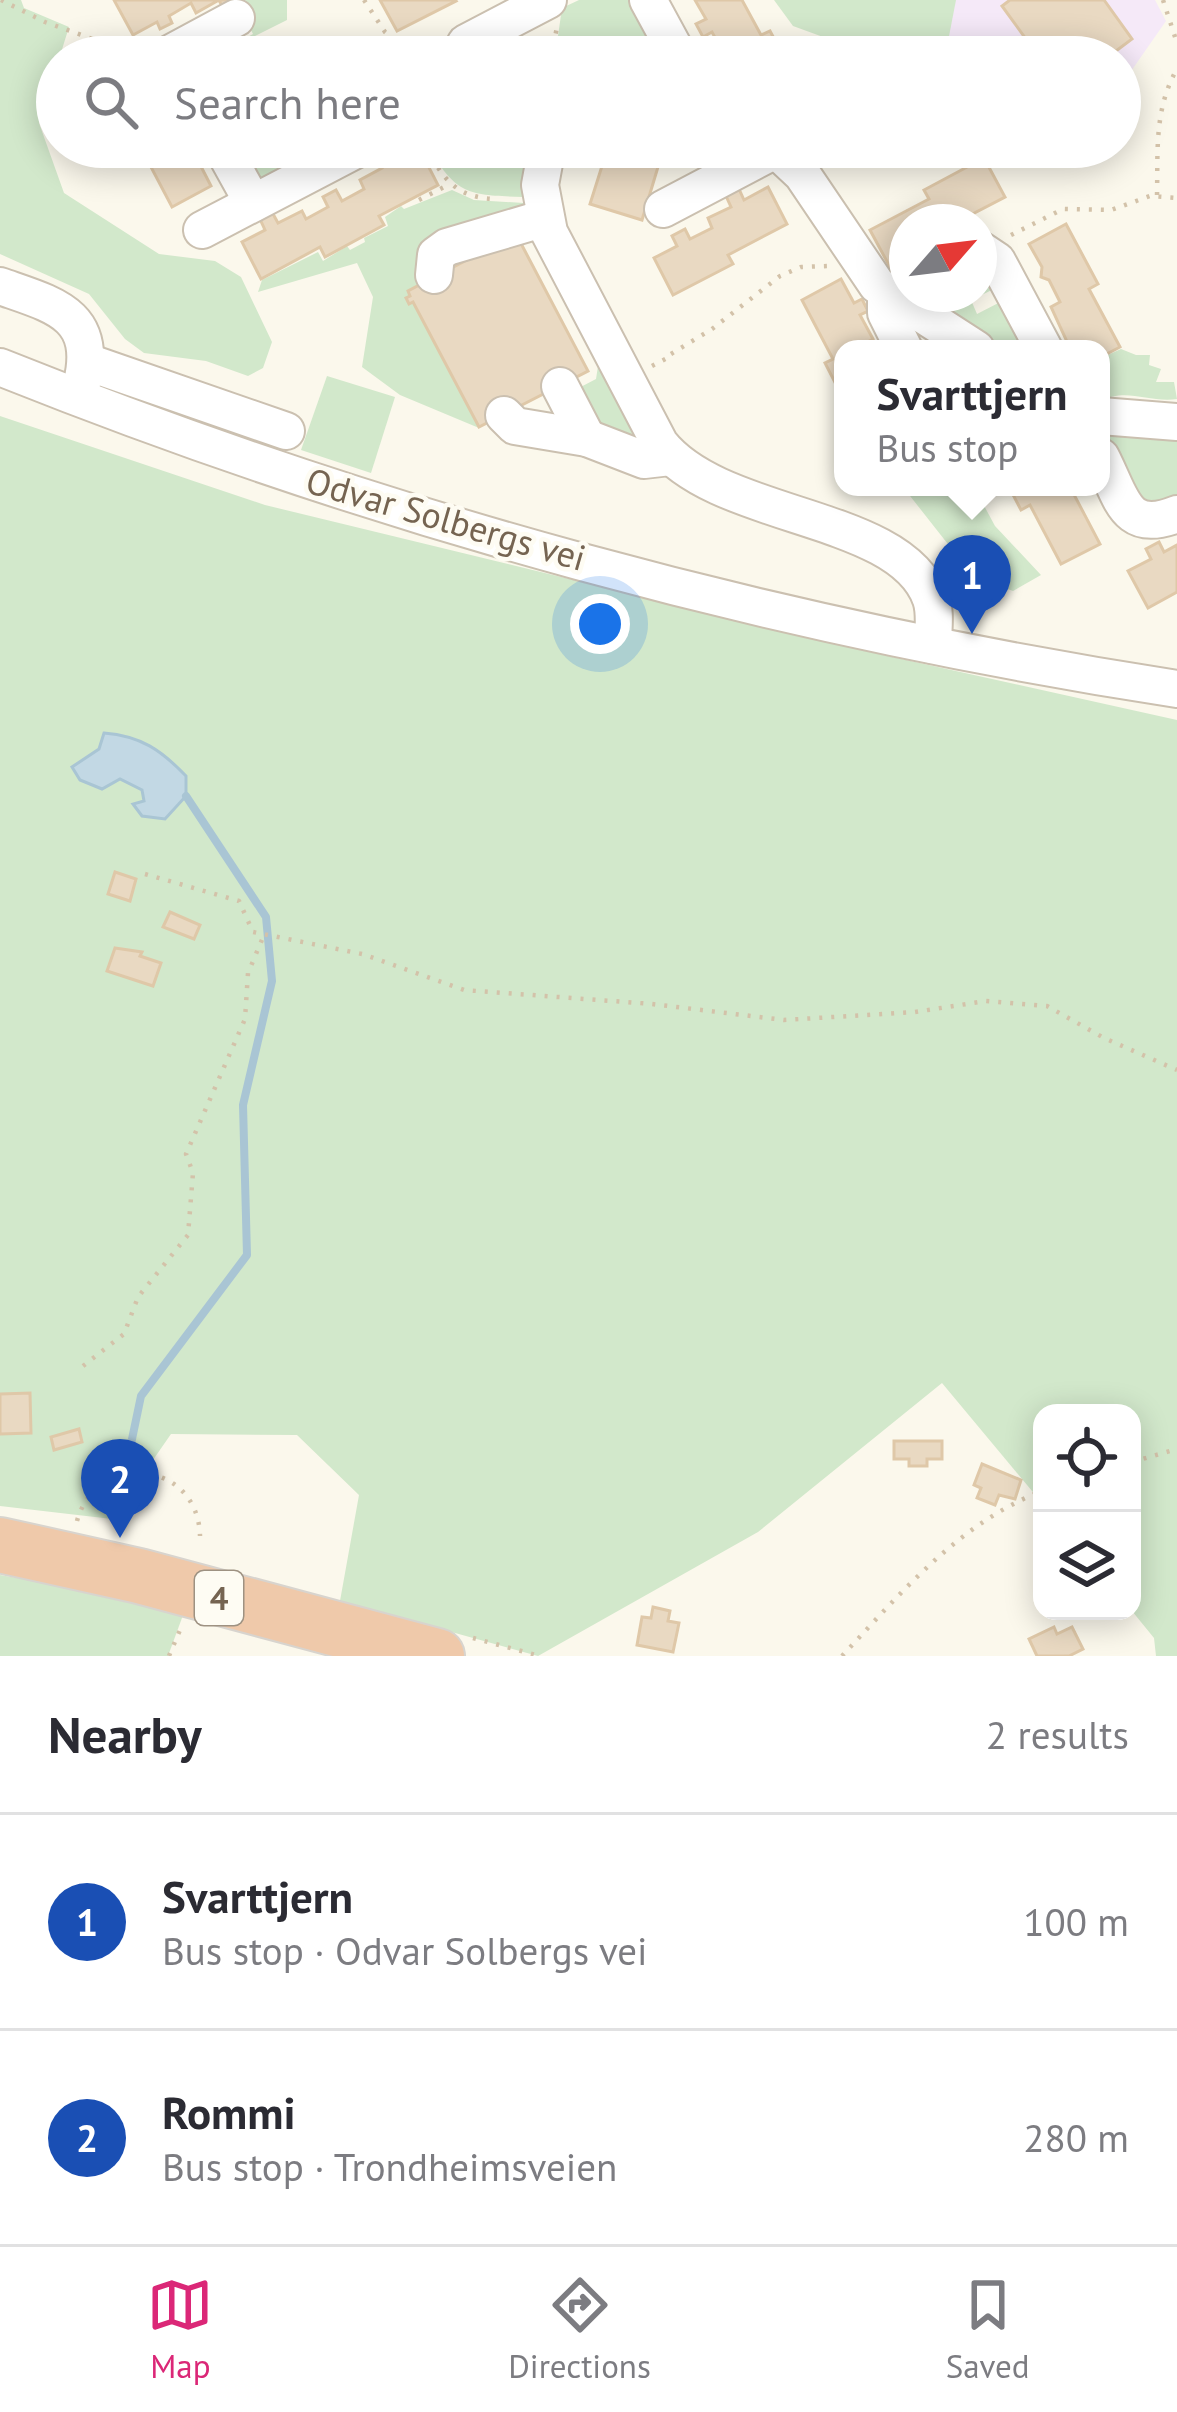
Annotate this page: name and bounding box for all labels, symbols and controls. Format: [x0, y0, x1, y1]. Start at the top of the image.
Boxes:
search box [36, 36, 1141, 168]
icon: search [78, 69, 144, 135]
text: Search here [174, 73, 401, 131]
north arrow [889, 204, 997, 312]
popup [834, 340, 1110, 496]
text: Svarttjern [876, 364, 1068, 422]
text: Bus stop [876, 422, 1018, 473]
street label: Odvar Solbergs vei [301, 456, 591, 581]
pin: 1 [933, 535, 1011, 634]
your location [570, 594, 630, 654]
map controls [1033, 1404, 1141, 1620]
button: locate [1033, 1404, 1141, 1512]
pin: 2 [81, 1439, 159, 1538]
button: layers [1033, 1512, 1141, 1620]
road number: 4 [195, 1571, 243, 1625]
text: Nearby [48, 1701, 202, 1767]
text: 2 results [986, 1709, 1129, 1760]
text: Svarttjern [162, 1867, 353, 1925]
text: 1 [76, 1896, 98, 1947]
text: 100 m [1023, 1896, 1129, 1947]
text: Bus stop · Odvar Solbergs vei [162, 1925, 648, 1976]
text: Rommi [162, 2083, 296, 2141]
text: 2 [76, 2112, 98, 2163]
text: 280 m [1023, 2112, 1129, 2163]
text: Bus stop · Trondheimsveien [162, 2141, 617, 2192]
tab: Map [147, 2272, 213, 2387]
tab: Directions [508, 2272, 651, 2387]
tab: Saved [946, 2272, 1030, 2387]

